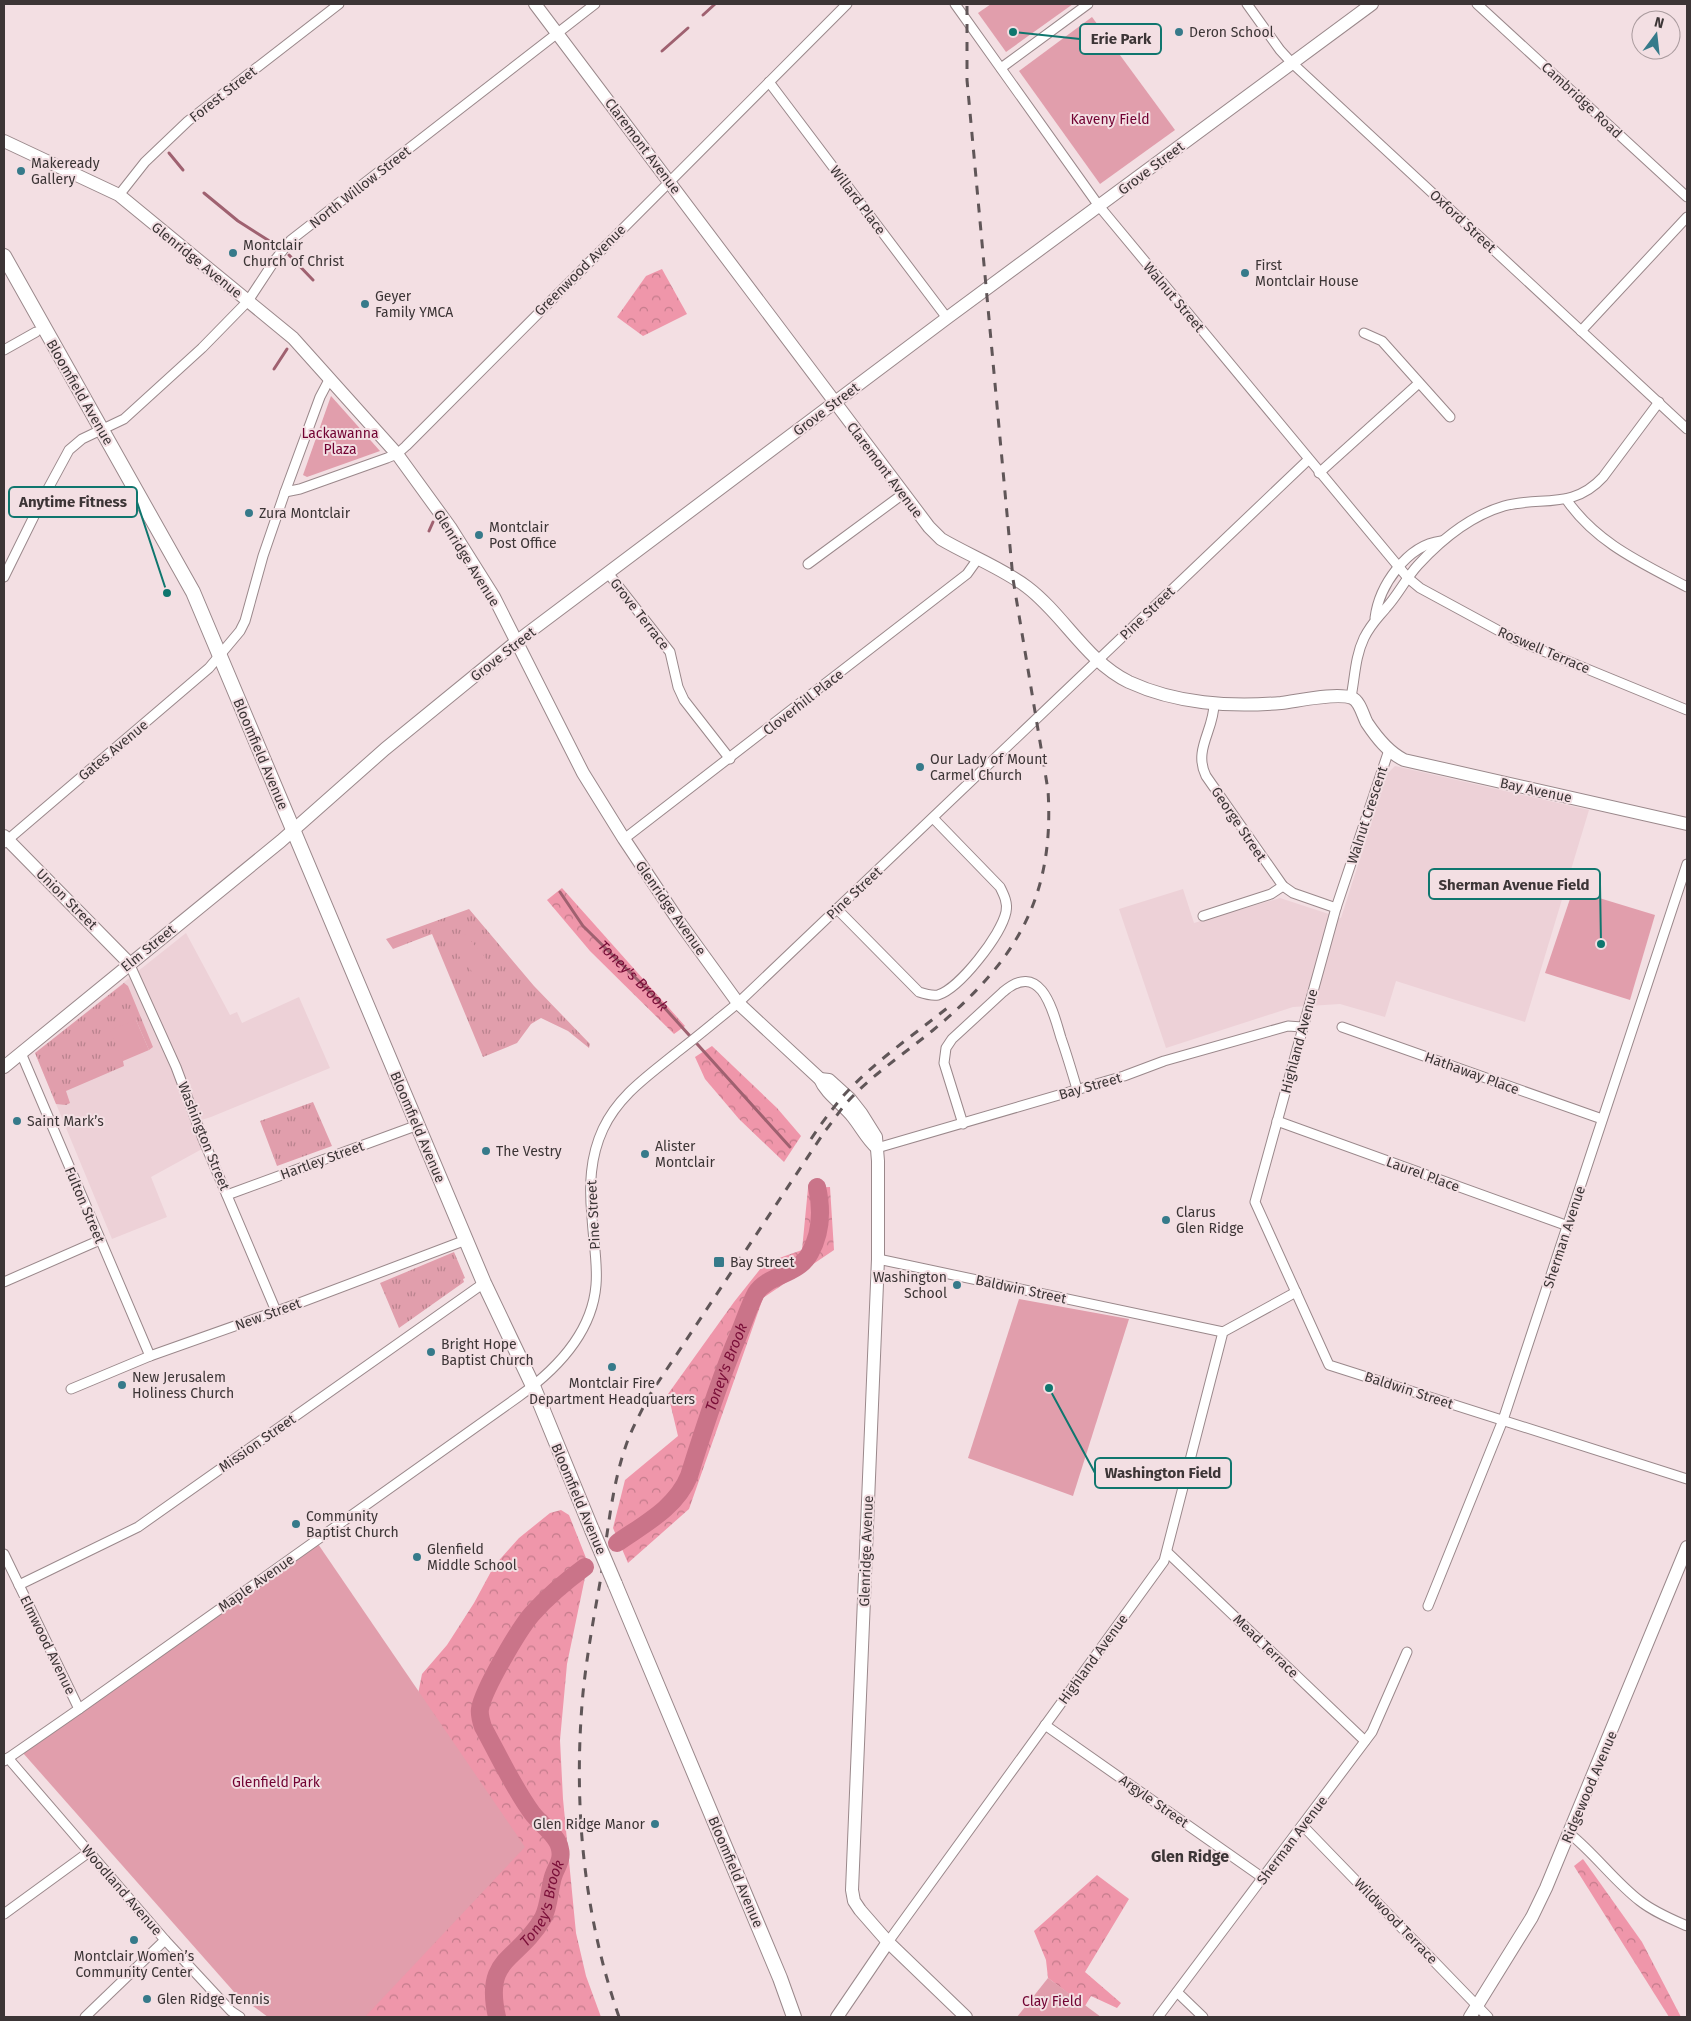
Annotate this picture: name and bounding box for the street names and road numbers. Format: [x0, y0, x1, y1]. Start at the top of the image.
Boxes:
street label: Cambridge Road [1538, 59, 1626, 142]
street label: Forest Street [186, 62, 261, 126]
street label: Claremont Avenue [601, 95, 684, 198]
street label: Grove Street [1115, 138, 1188, 199]
street label: North Willow Street [306, 142, 415, 232]
street label: Willard Place [826, 162, 889, 238]
street label: Oxford Street [1426, 186, 1500, 257]
street label: Glenridge Avenue [148, 219, 245, 302]
street label: Greenwood Avenue [531, 221, 630, 320]
street label: Walnut Street [1140, 259, 1208, 336]
street label: Bloomfield Avenue [42, 336, 117, 448]
street label: Grove Street [790, 379, 863, 440]
street label: Claremont Avenue [843, 419, 926, 522]
street label: Glenridge Avenue [430, 507, 503, 610]
street label: Grove Terrace [606, 575, 673, 653]
street label: Pine Street [1116, 582, 1179, 644]
street label: Grove Street [467, 623, 540, 685]
street label: Roswell Terrace [1495, 623, 1592, 678]
street label: Cloverhill Place [760, 666, 847, 739]
street label: Bloomfield Avenue [229, 696, 292, 812]
street label: Gates Avenue [75, 716, 152, 784]
street label: Walnut Crescent [1344, 763, 1392, 866]
street label: Bay Avenue [1498, 775, 1573, 806]
street label: George Street [1207, 784, 1270, 866]
street label: Glenridge Avenue [632, 858, 709, 959]
street label: Pine Street [823, 863, 886, 923]
street label: Union Street [33, 865, 101, 934]
street label: Elm Street [118, 921, 180, 976]
street label: Highland Avenue [1277, 987, 1322, 1095]
street label: Hathaway Place [1422, 1048, 1521, 1098]
street label: Bloomfield Avenue [386, 1069, 449, 1185]
street label: Bay Street [1057, 1069, 1124, 1104]
street label: Washington Street [174, 1079, 233, 1194]
street label: Hartley Street [278, 1137, 367, 1183]
street label: Laurel Place [1384, 1153, 1462, 1196]
street label: Fulton Street [61, 1164, 109, 1247]
street label: Pine Street [583, 1179, 604, 1250]
street label: Sherman Avenue [1540, 1184, 1589, 1291]
street label: Baldwin Street [974, 1272, 1069, 1308]
street label: New Street [233, 1294, 304, 1334]
street label: Baldwin Street [1362, 1368, 1456, 1413]
street label: Mission Street [216, 1410, 300, 1476]
street label: Bloomfield Avenue [547, 1441, 610, 1557]
street label: Glenridge Avenue [856, 1495, 877, 1607]
street label: Maple Avenue [215, 1551, 297, 1616]
street label: Elmwood Avenue [16, 1593, 79, 1698]
street label: Highland Avenue [1055, 1611, 1132, 1708]
street label: Mead Terrace [1229, 1611, 1302, 1682]
street label: Ridgewood Avenue [1558, 1728, 1621, 1846]
street label: Argyle Street [1116, 1771, 1192, 1832]
street label: Sherman Avenue [1253, 1793, 1331, 1888]
street label: Bloomfield Avenue [704, 1814, 767, 1930]
street label: Woodland Avenue [78, 1842, 166, 1939]
street label: Wildwood Terrace [1350, 1875, 1441, 1968]

